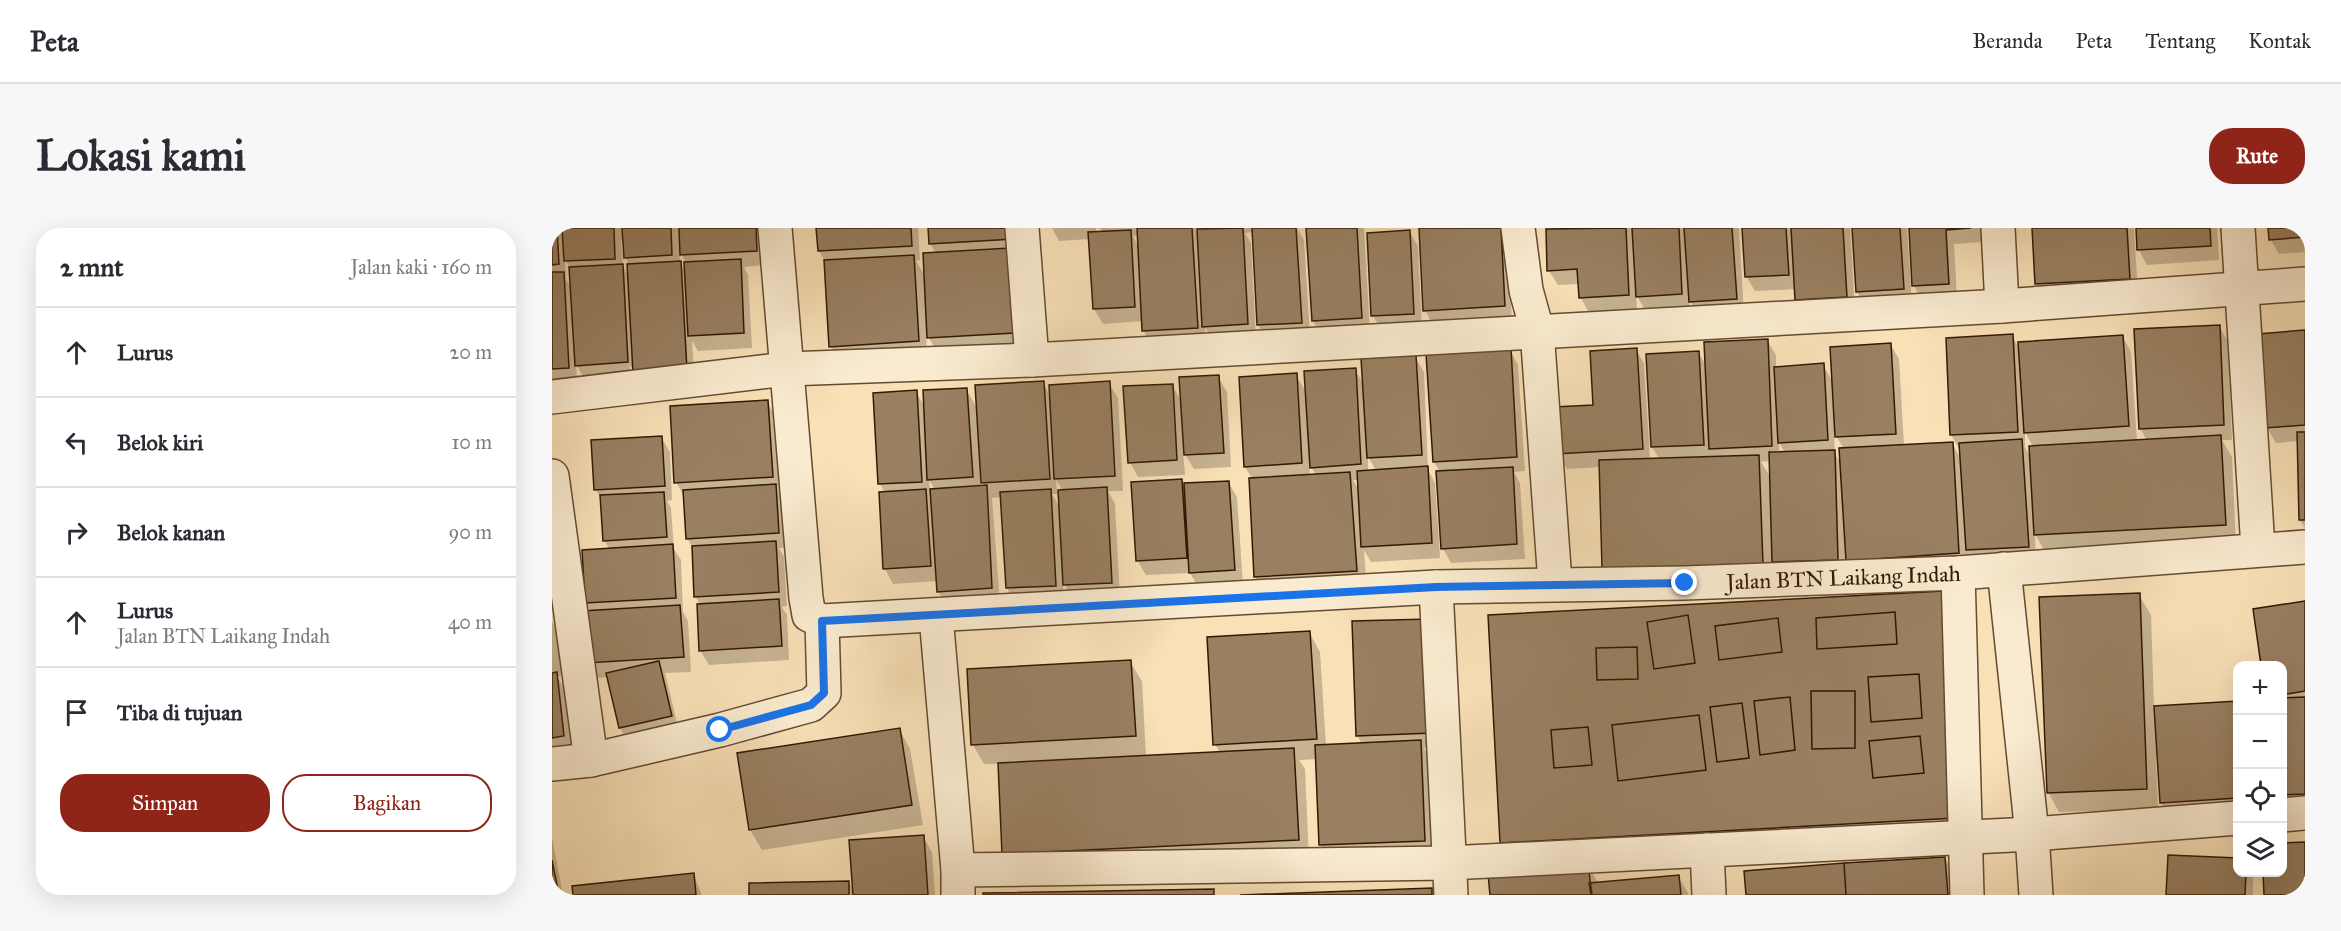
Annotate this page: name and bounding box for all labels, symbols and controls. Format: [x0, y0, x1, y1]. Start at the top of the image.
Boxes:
text: Peta [30, 24, 79, 59]
text: Beranda [1972, 28, 2043, 54]
text: Peta [2076, 28, 2112, 54]
text: Tentang [2145, 28, 2215, 54]
text: Kontak [2248, 28, 2311, 54]
button: Rute [2209, 128, 2305, 184]
text: Lokasi kami [36, 130, 246, 182]
text: 2 mnt [60, 251, 123, 283]
text: Jalan kaki · 160 m [351, 255, 492, 279]
icon: ahead [60, 336, 93, 369]
text: Lurus [117, 339, 173, 366]
text: 20 m [449, 340, 492, 364]
icon: left [60, 426, 93, 459]
text: Belok kiri [117, 429, 203, 456]
text: 10 m [451, 430, 492, 454]
icon: right [60, 516, 93, 549]
text: Belok kanan [117, 519, 225, 546]
text: 90 m [449, 520, 492, 544]
street label: Jalan BTN Laikang Indah [1724, 560, 1961, 596]
route end [1671, 569, 1697, 595]
text: Lurus [117, 597, 173, 624]
icon: ahead [60, 606, 93, 639]
text: 40 m [448, 610, 492, 634]
text: Jalan BTN Laikang Indah [117, 624, 330, 648]
map controls [2233, 661, 2287, 877]
button: + [2233, 661, 2287, 715]
icon: arrive [60, 696, 93, 729]
text: Tiba di tujuan [117, 699, 242, 726]
button: − [2233, 715, 2287, 769]
route start [706, 716, 732, 742]
button: locate [2233, 769, 2287, 823]
button: Simpan [60, 774, 270, 832]
button: Bagikan [282, 774, 492, 832]
button: layers [2233, 823, 2287, 877]

